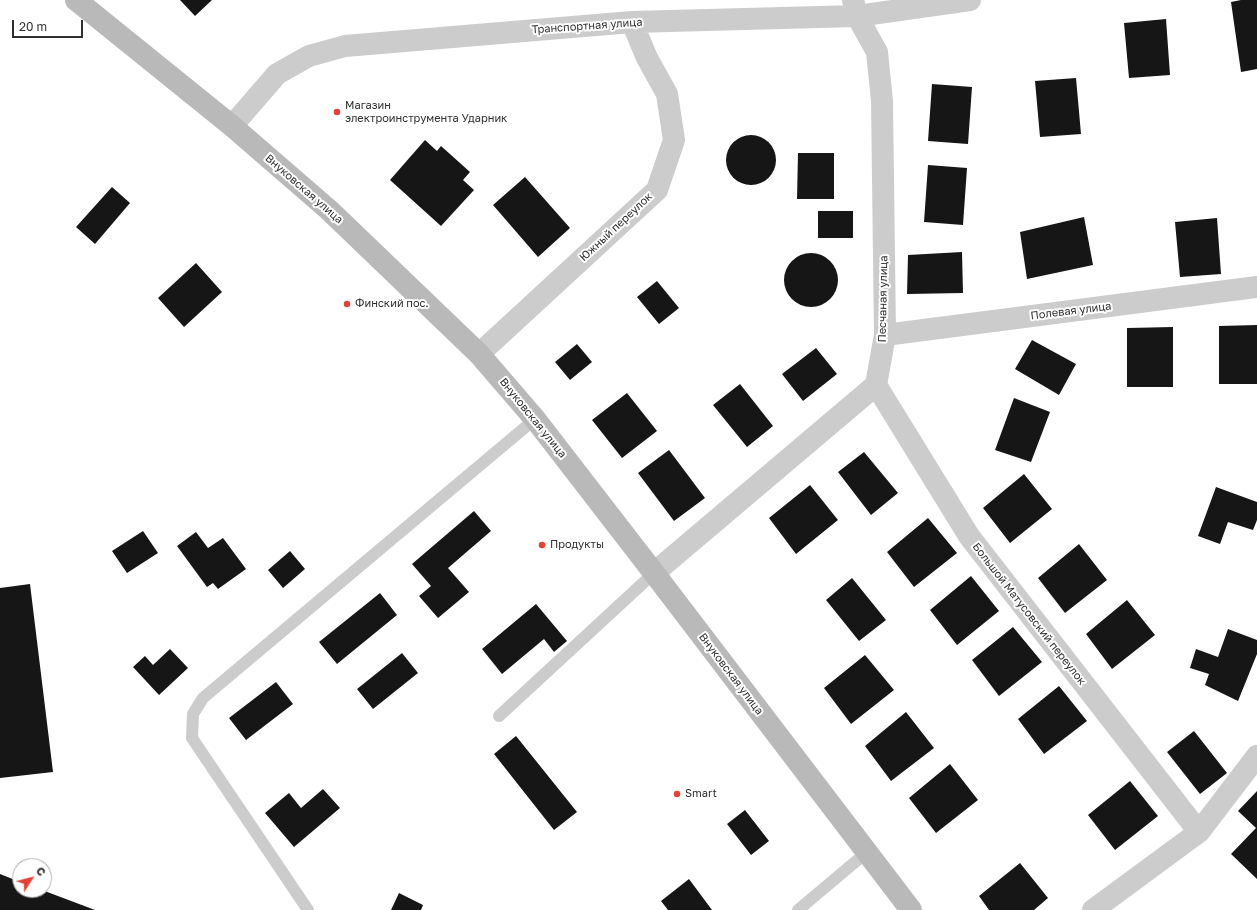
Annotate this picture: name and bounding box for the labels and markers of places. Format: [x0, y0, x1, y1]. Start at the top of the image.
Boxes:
place label: Магазин электроинструмента Ударник [345, 99, 507, 125]
marker: Магазин электроинструмента Ударник [332, 107, 342, 117]
place label: Финский пос. [355, 297, 429, 311]
marker: Финский пос. [342, 299, 352, 309]
place label: Продукты [550, 538, 604, 552]
marker: Продукты [537, 540, 547, 550]
place label: Smart [685, 787, 717, 801]
marker: Smart [672, 789, 682, 799]

